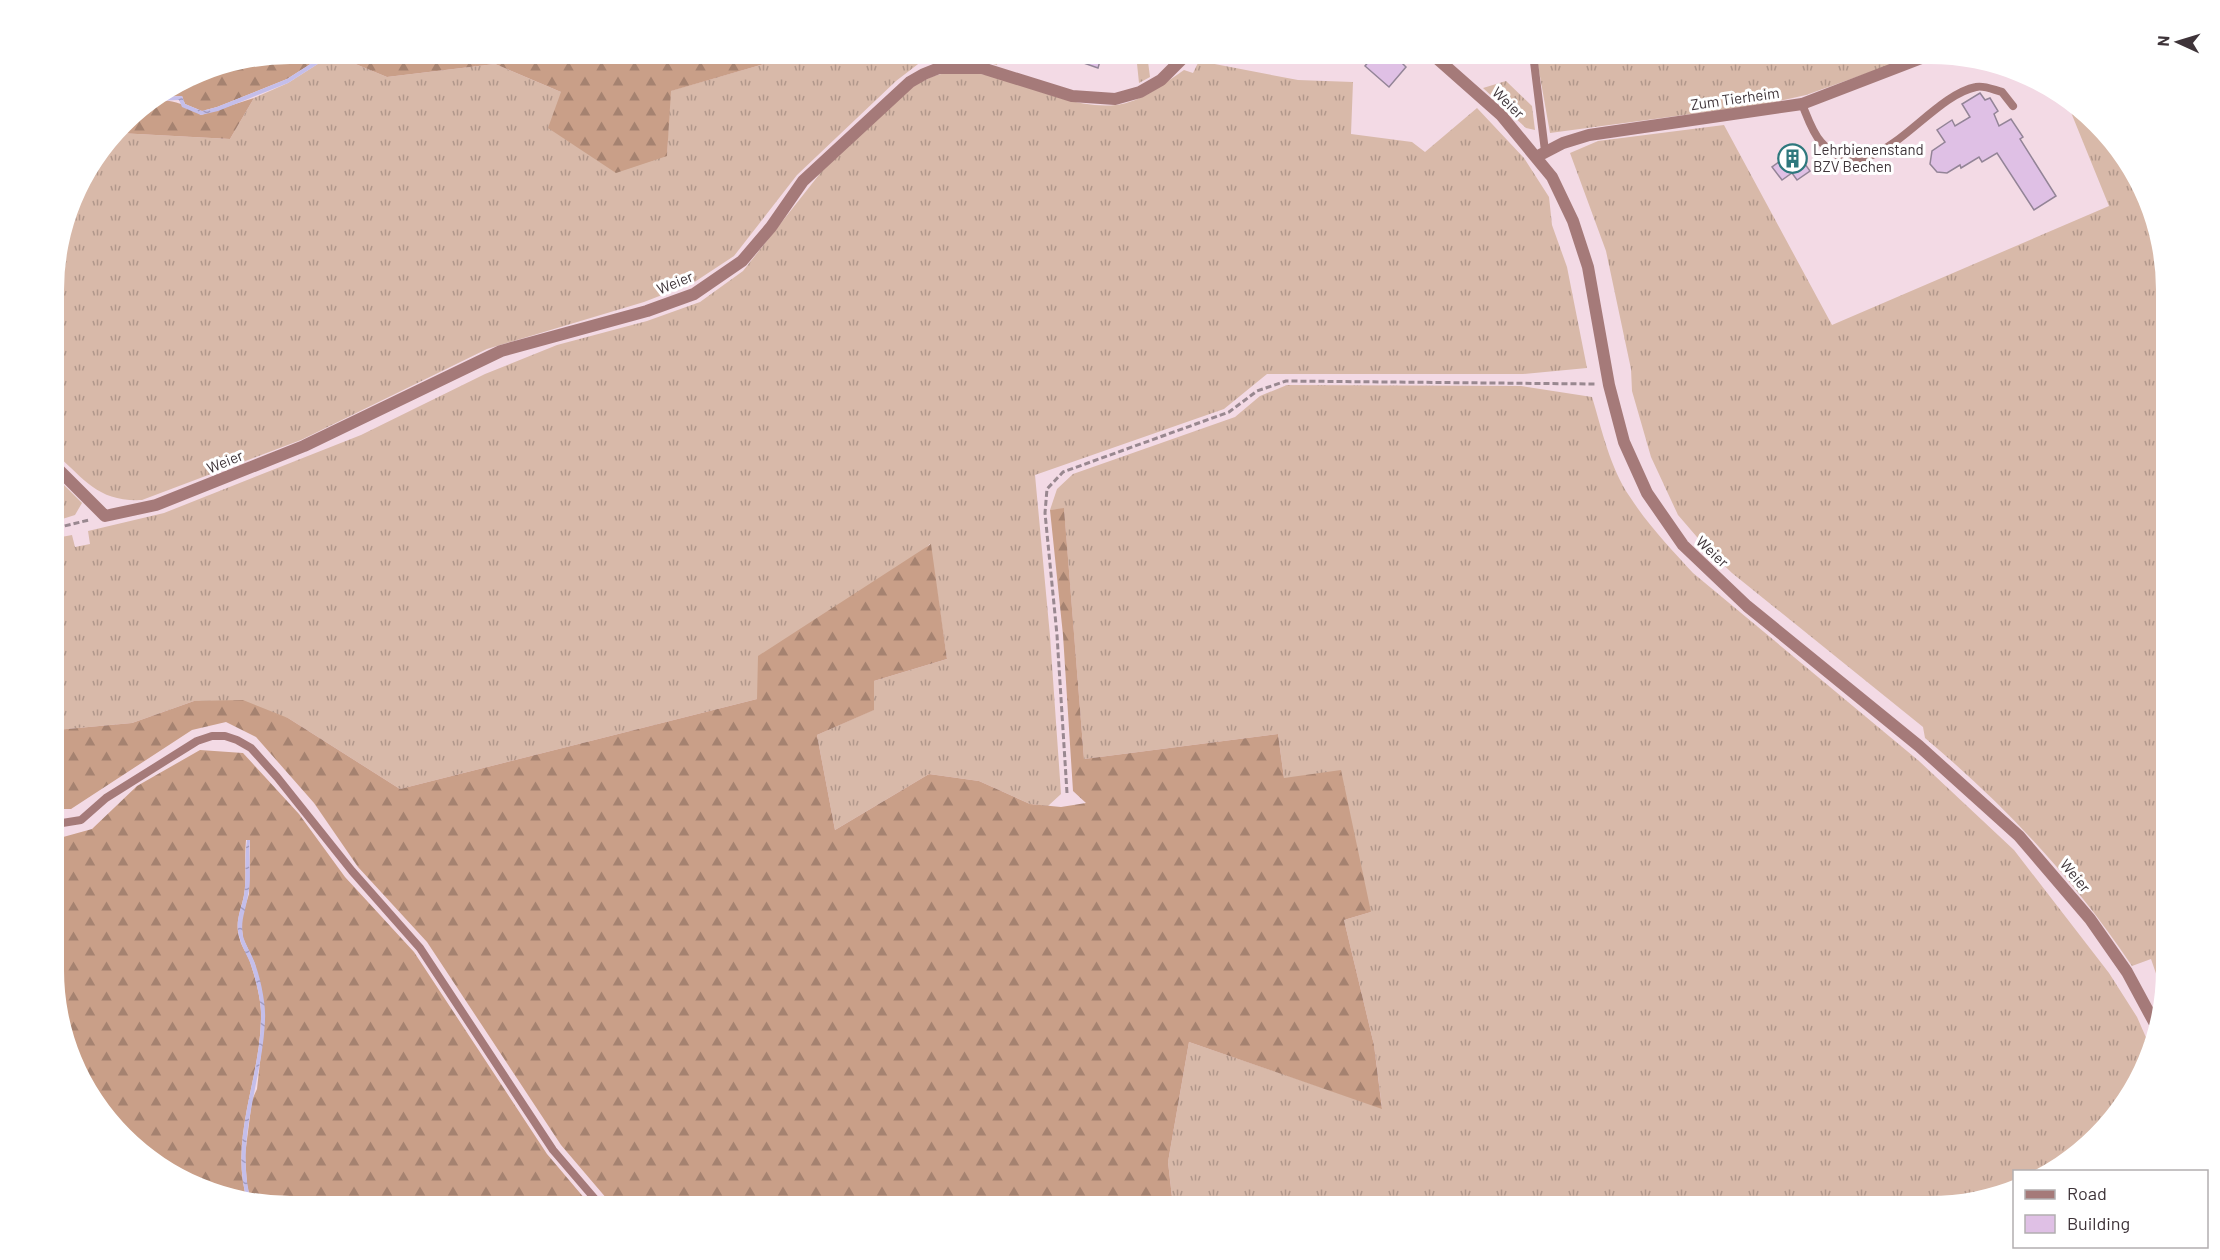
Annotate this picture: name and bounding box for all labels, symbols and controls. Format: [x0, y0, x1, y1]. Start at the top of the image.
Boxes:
north arrow [2148, 12, 2208, 72]
text: N [2153, 35, 2172, 47]
street label: Weier [1489, 83, 1529, 122]
street label: Zum Tierheim [1689, 83, 1780, 113]
place label: Lehrbienenstand BZV Bechen [1813, 140, 1924, 175]
building icon: Lehrbienenstand BZV Bechen [1776, 143, 1808, 175]
street label: Weier [654, 266, 696, 297]
street label: Weier [204, 445, 246, 476]
street label: Weier [1693, 532, 1733, 571]
street label: Weier [2057, 855, 2095, 896]
legend [2013, 1170, 2208, 1248]
text: Road [2067, 1182, 2107, 1204]
text: Building [2067, 1212, 2130, 1234]

